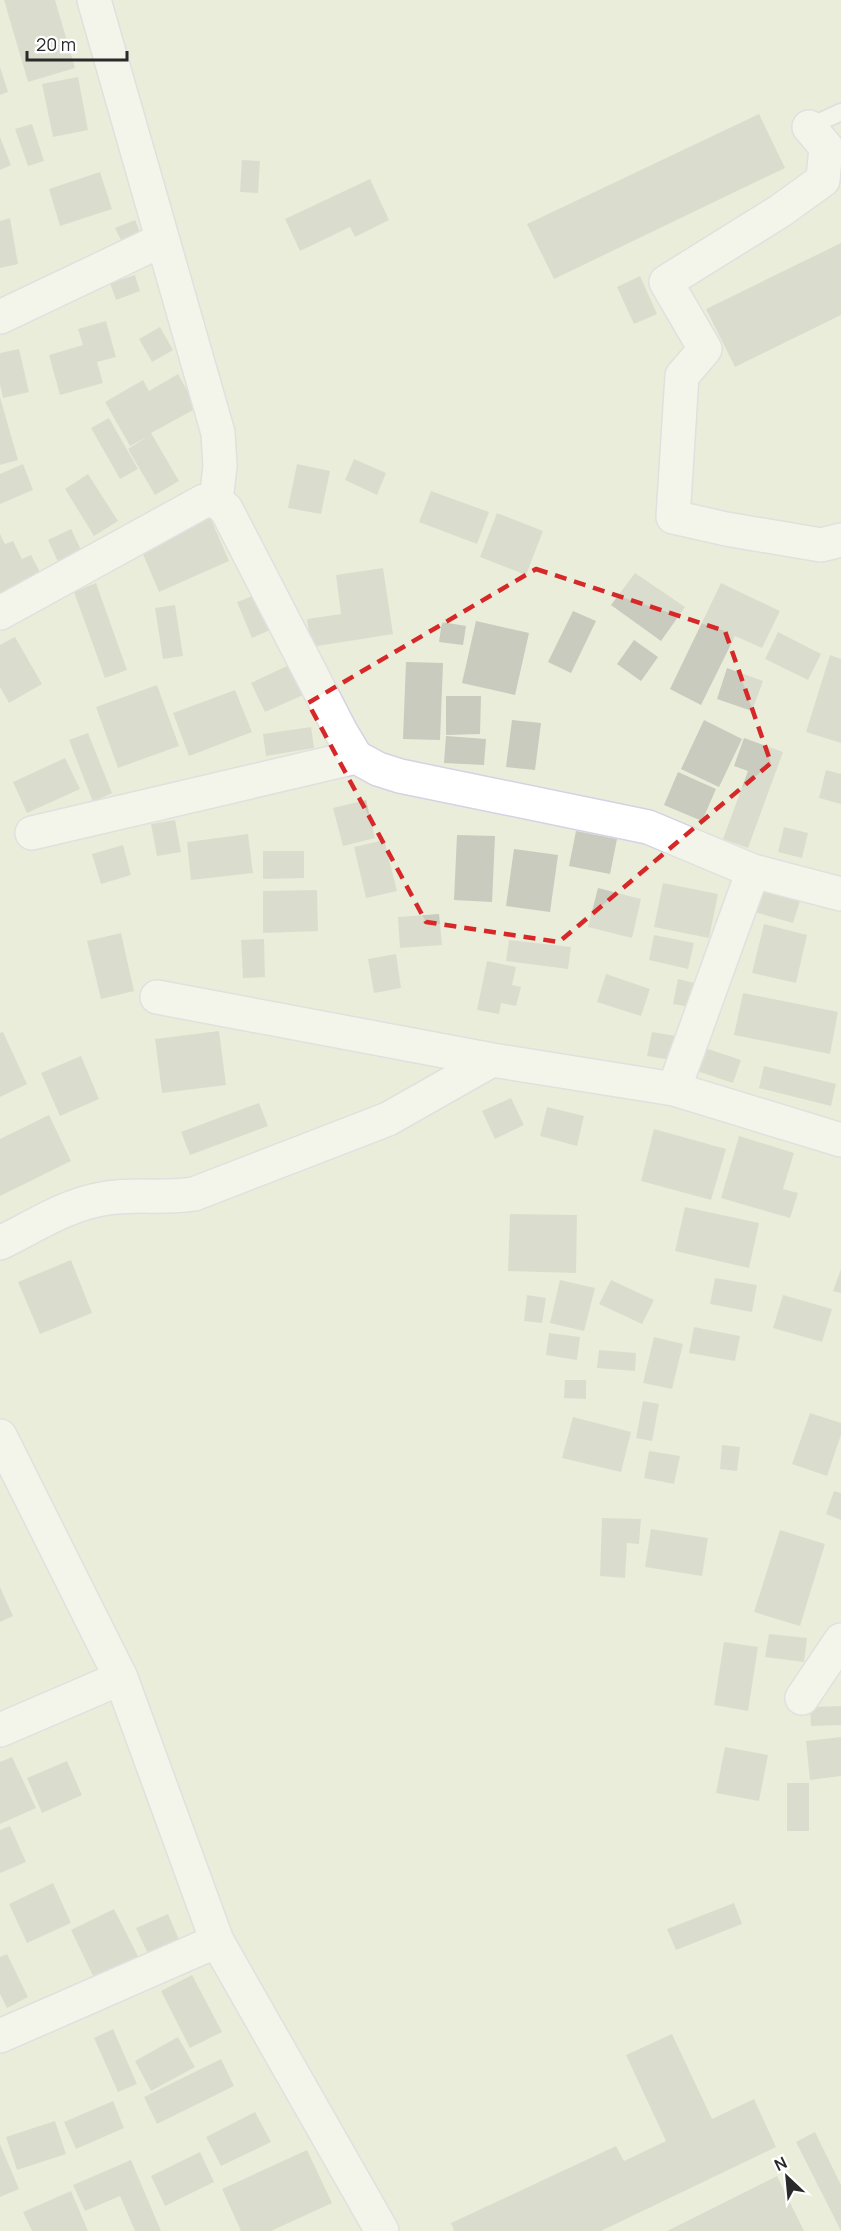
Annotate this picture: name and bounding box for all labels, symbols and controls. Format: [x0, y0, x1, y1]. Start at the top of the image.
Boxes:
scale bar [27, 24, 128, 62]
text: 20 m [36, 32, 76, 56]
north arrow [757, 2147, 817, 2207]
text: N [770, 2151, 790, 2176]

